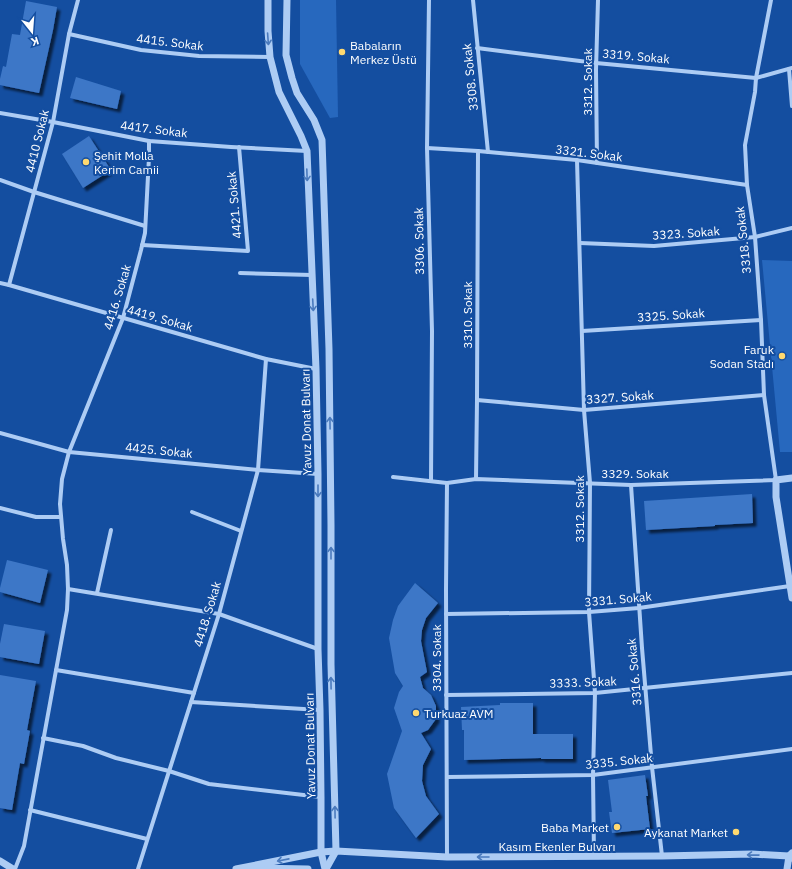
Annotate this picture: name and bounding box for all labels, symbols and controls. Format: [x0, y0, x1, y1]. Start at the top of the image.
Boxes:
north arrow [12, 12, 52, 52]
street label: 4415. Sokak [136, 30, 205, 54]
one-way arrow [265, 32, 272, 45]
text: K [29, 34, 41, 49]
place label: Babaların Merkez Üstü [350, 38, 417, 67]
street label: 3308. Sokak [459, 42, 481, 111]
street label: 3319. Sokak [602, 46, 671, 66]
marker: Babaların Merkez Üstü [337, 47, 347, 57]
street label: 3312. Sokak [580, 48, 595, 116]
street label: 4410 Sokak [22, 107, 52, 174]
street label: 4417. Sokak [120, 117, 189, 141]
street label: 3321. Sokak [555, 141, 624, 165]
place label: Şehit Molla Kerim Camii [94, 148, 159, 177]
marker: Şehit Molla Kerim Camii [81, 157, 91, 167]
one-way arrow [304, 168, 311, 181]
street label: 4421. Sokak [224, 170, 244, 239]
street label: 3318. Sokak [732, 205, 754, 274]
street label: 3306. Sokak [411, 206, 427, 275]
street label: 3323. Sokak [652, 223, 721, 243]
street label: 4416. Sokak [100, 262, 134, 332]
street label: 3310. Sokak [460, 281, 475, 349]
one-way arrow [309, 298, 317, 311]
street label: 4419. Sokak [125, 301, 195, 335]
street label: 3325. Sokak [637, 305, 706, 325]
place label: Faruk Sodan Stadı [710, 342, 775, 371]
marker: Faruk Sodan Stadı [777, 351, 787, 361]
street label: Yavuz Donat Bulvarı [298, 369, 314, 475]
street label: 3327. Sokak [586, 387, 655, 407]
one-way arrow [326, 417, 334, 430]
street label: 4425. Sokak [125, 439, 194, 461]
street label: 3329. Sokak [601, 466, 669, 481]
street label: 3312. Sokak [572, 475, 587, 543]
one-way arrow [314, 484, 322, 497]
one-way arrow [327, 547, 335, 560]
street label: 4418. Sokak [190, 579, 224, 649]
street label: 3331. Sokak [584, 589, 653, 609]
street label: 3304. Sokak [429, 624, 444, 692]
street label: 3316. Sokak [624, 637, 644, 706]
street label: 3333. Sokak [549, 673, 618, 691]
one-way arrow [328, 677, 335, 690]
street label: Yavuz Donat Bulvarı [302, 693, 318, 799]
place label: Turkuaz AVM [424, 706, 494, 721]
marker: Turkuaz AVM [411, 708, 421, 718]
street label: 3335. Sokak [585, 750, 654, 772]
one-way arrow [331, 806, 339, 819]
place label: Baba Market [541, 820, 609, 835]
marker: Baba Market [612, 822, 622, 832]
place label: Aykanat Market [644, 825, 728, 840]
marker: Aykanat Market [731, 827, 741, 837]
street label: Kasım Ekenler Bulvarı [498, 839, 616, 854]
one-way arrow [747, 851, 760, 859]
one-way arrow [477, 853, 490, 861]
one-way arrow [277, 856, 290, 864]

